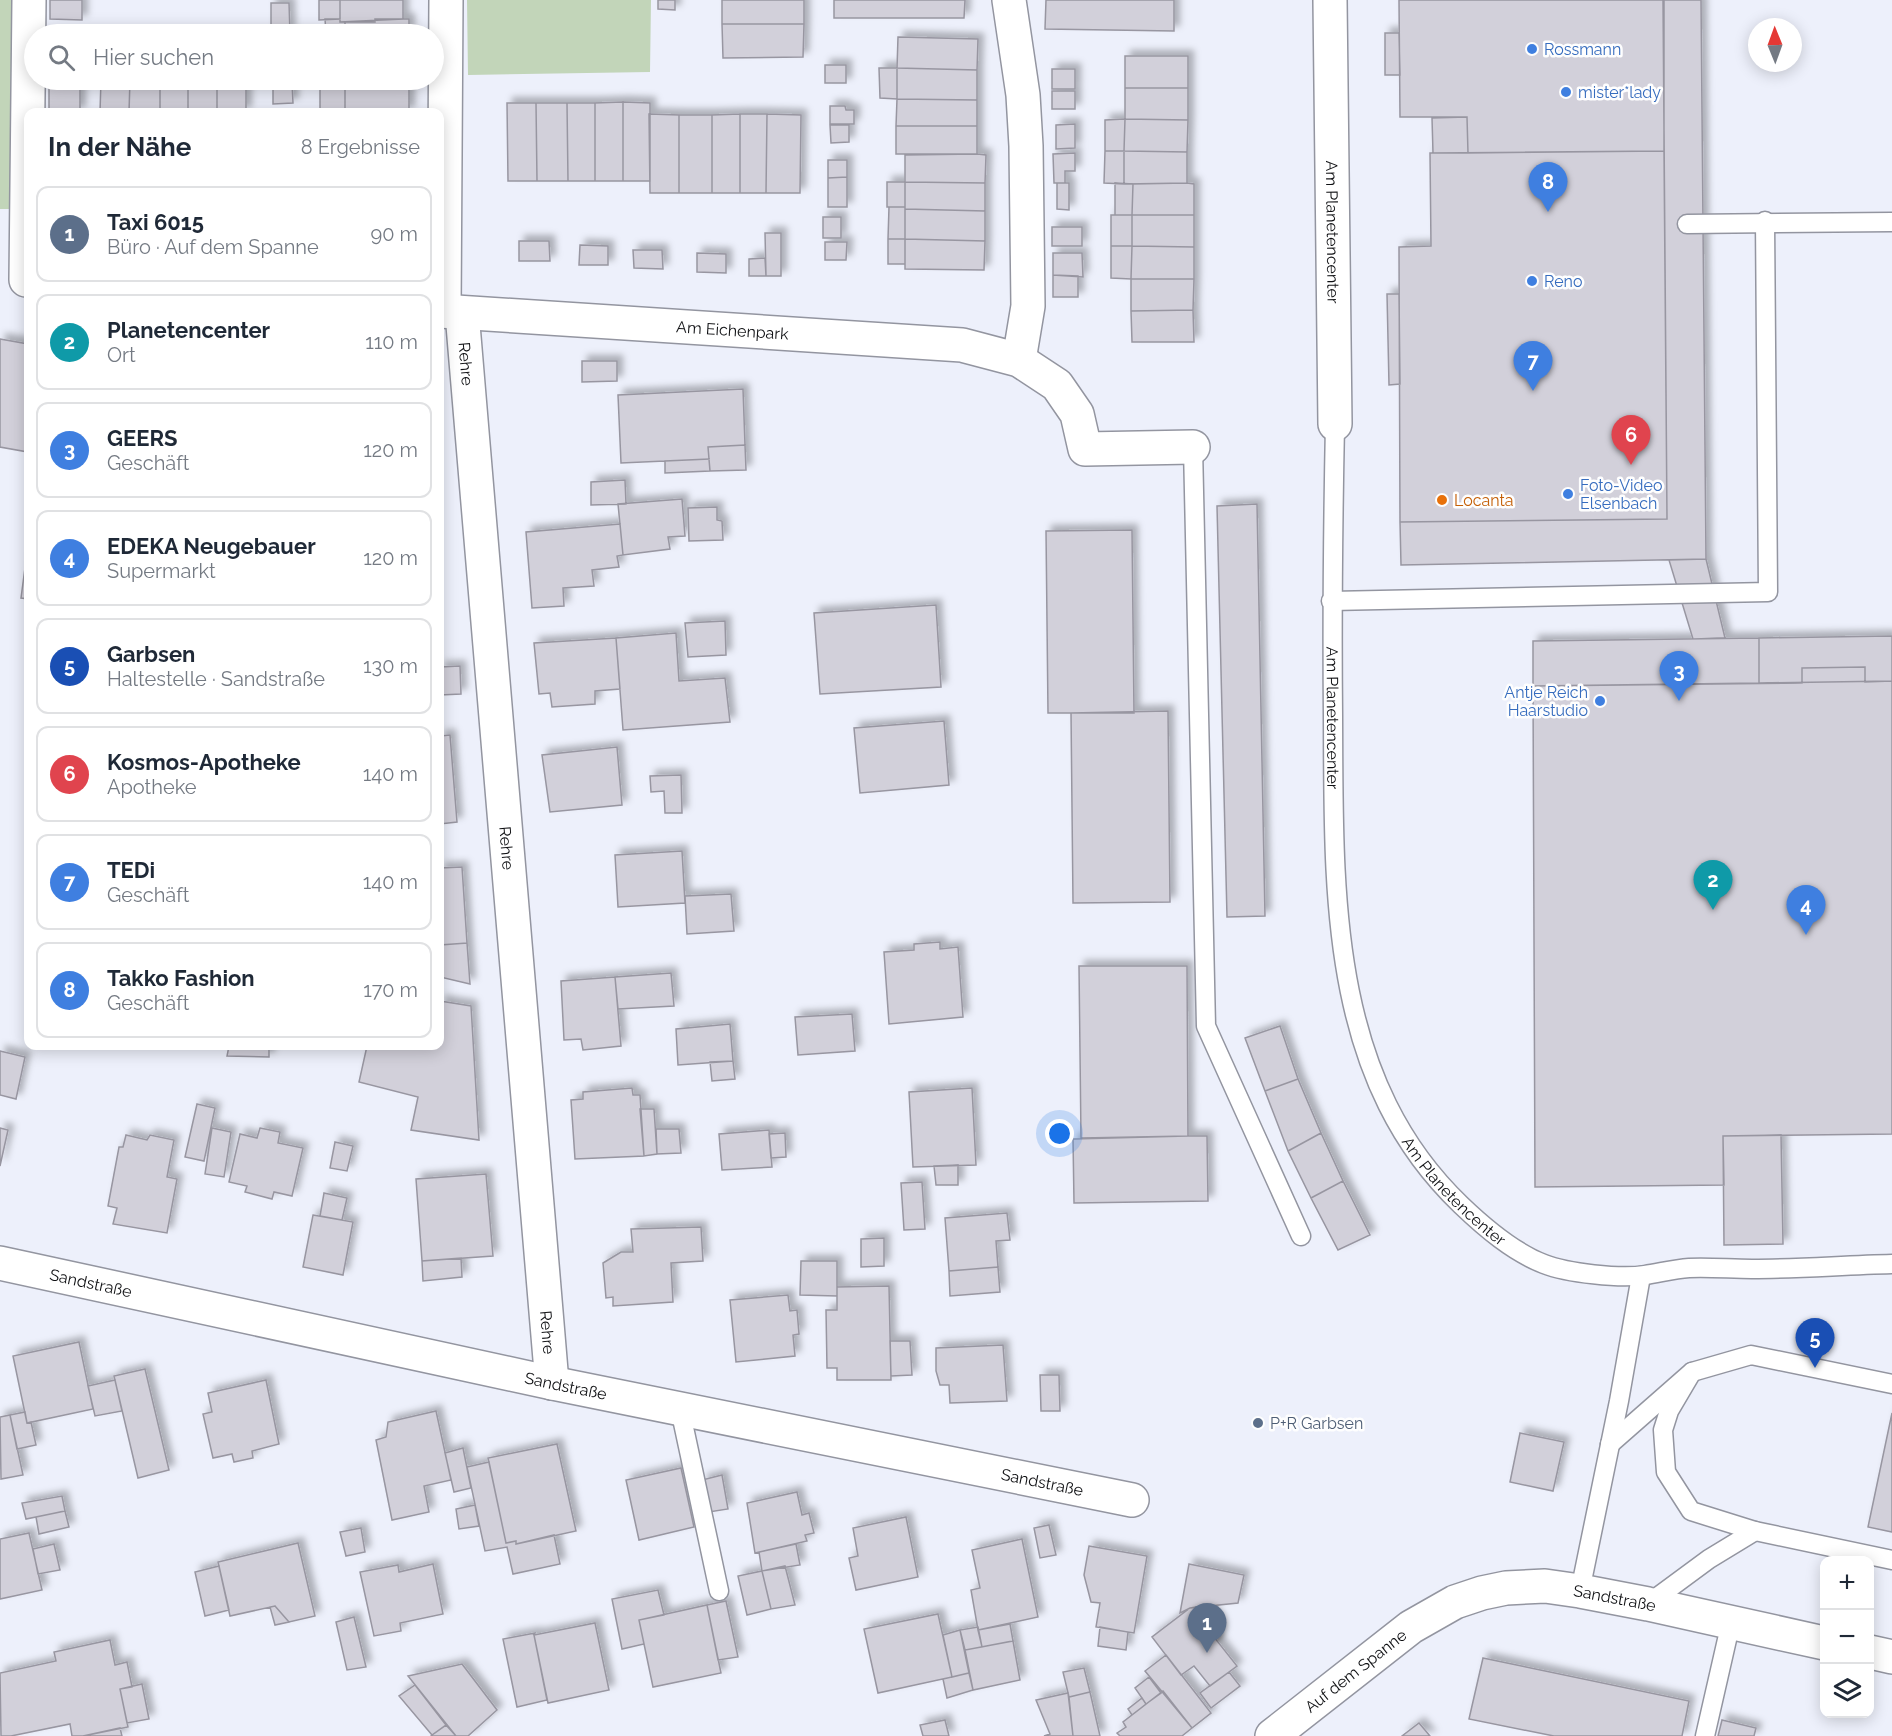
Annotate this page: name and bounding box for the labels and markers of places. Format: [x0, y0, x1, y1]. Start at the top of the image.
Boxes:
place label: Rossmann [1544, 40, 1621, 59]
marker: Rossmann [1525, 42, 1539, 56]
place label: mister*lady [1578, 83, 1661, 102]
marker: mister*lady [1559, 85, 1573, 99]
pin: 8 [1528, 162, 1568, 212]
place label: Reno [1544, 272, 1582, 291]
marker: Reno [1525, 274, 1539, 288]
pin: 7 [1514, 342, 1552, 391]
pin: 6 [1612, 416, 1650, 465]
place label: Foto-Video Elsenbach [1580, 476, 1662, 513]
marker: Foto-Video Elsenbach [1561, 487, 1575, 501]
place label: Locanta [1454, 491, 1514, 510]
marker: Locanta [1435, 493, 1449, 507]
pin: 3 [1660, 652, 1698, 701]
place label: Antje Reich Haarstudio [1504, 683, 1588, 720]
marker: Antje Reich Haarstudio [1593, 694, 1607, 708]
pin: 2 [1694, 860, 1732, 910]
pin: 4 [1786, 886, 1826, 935]
pin: 5 [1796, 1318, 1834, 1368]
place label: P+R Garbsen [1270, 1414, 1363, 1433]
marker: P+R Garbsen [1251, 1416, 1265, 1430]
pin: 1 [1188, 1604, 1226, 1653]

